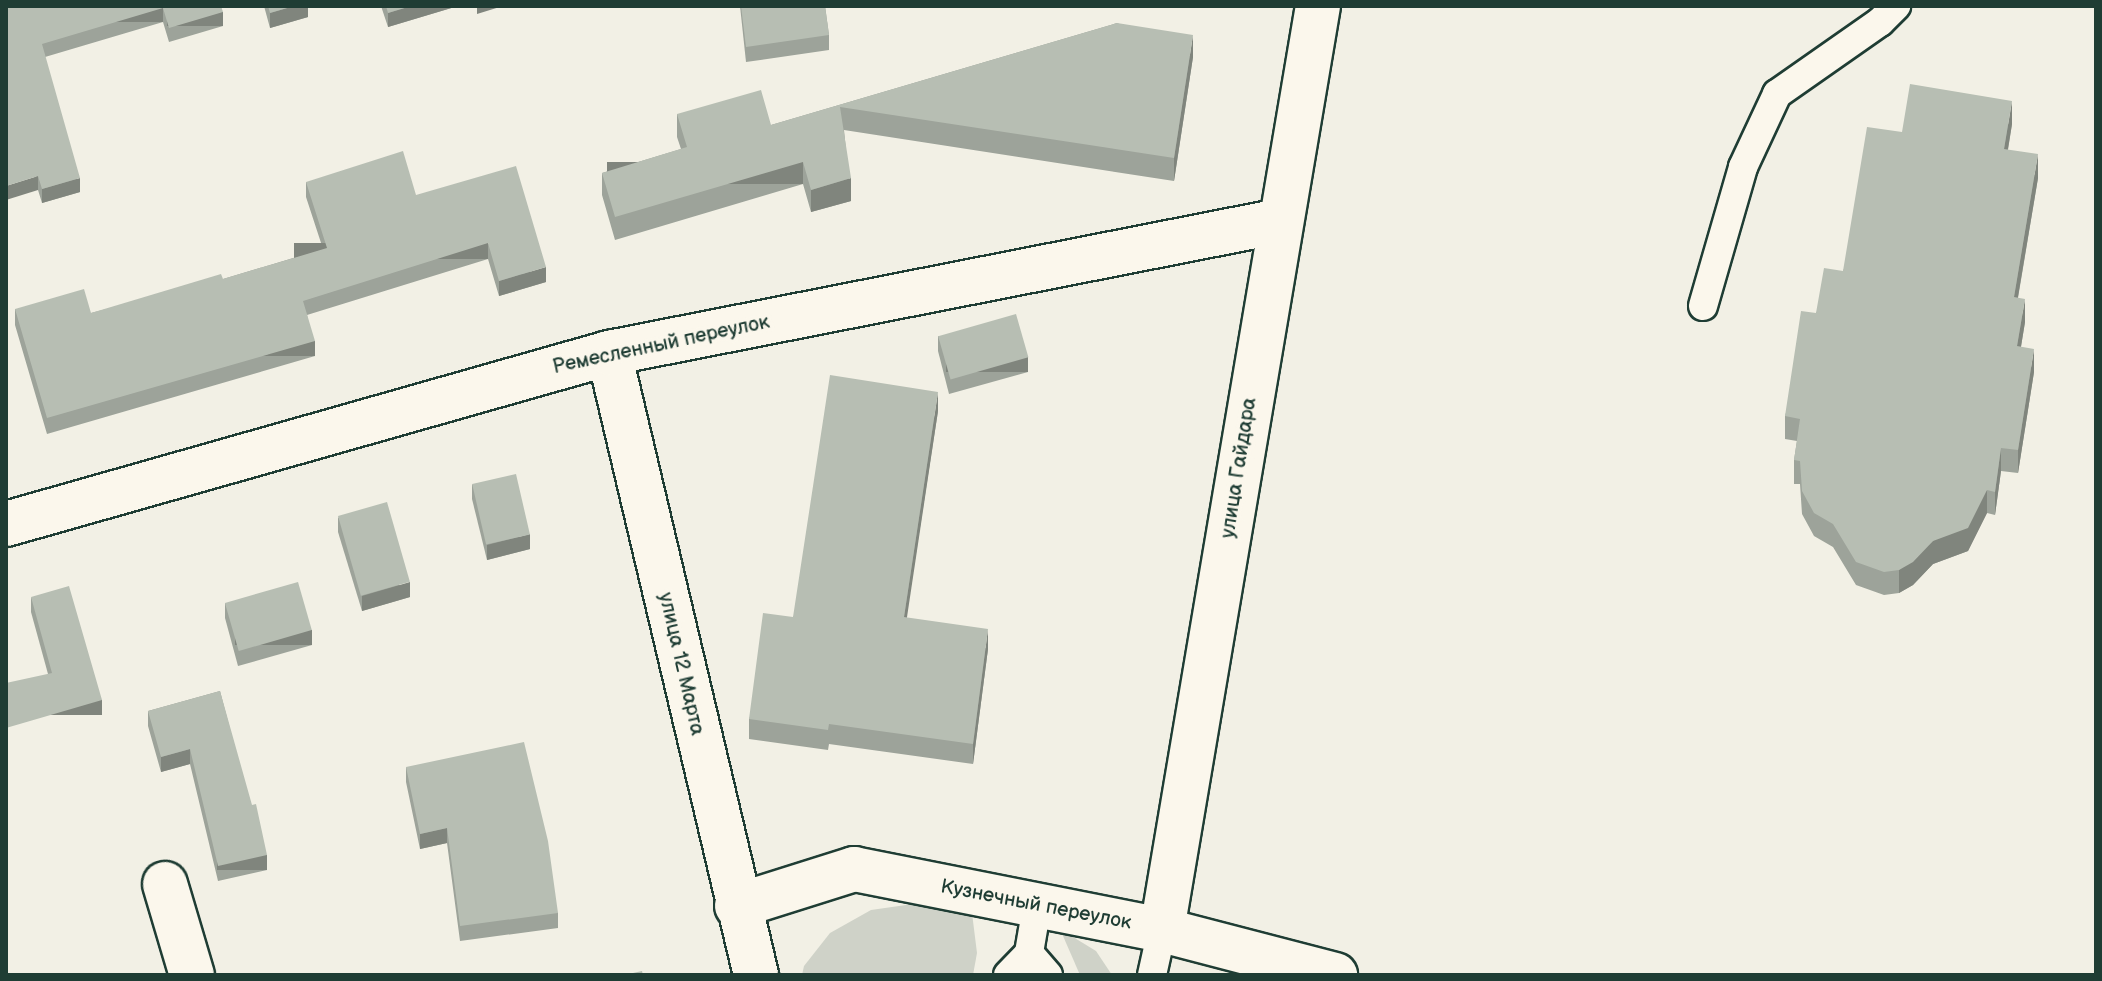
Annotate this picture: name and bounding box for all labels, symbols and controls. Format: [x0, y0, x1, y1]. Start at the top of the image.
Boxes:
street label: Ремесленный переулок [550, 310, 772, 380]
street label: улица Гайдара [1216, 396, 1262, 540]
street label: улица 12 Марта [653, 590, 709, 738]
street label: Кузнечный переулок [939, 875, 1133, 935]

